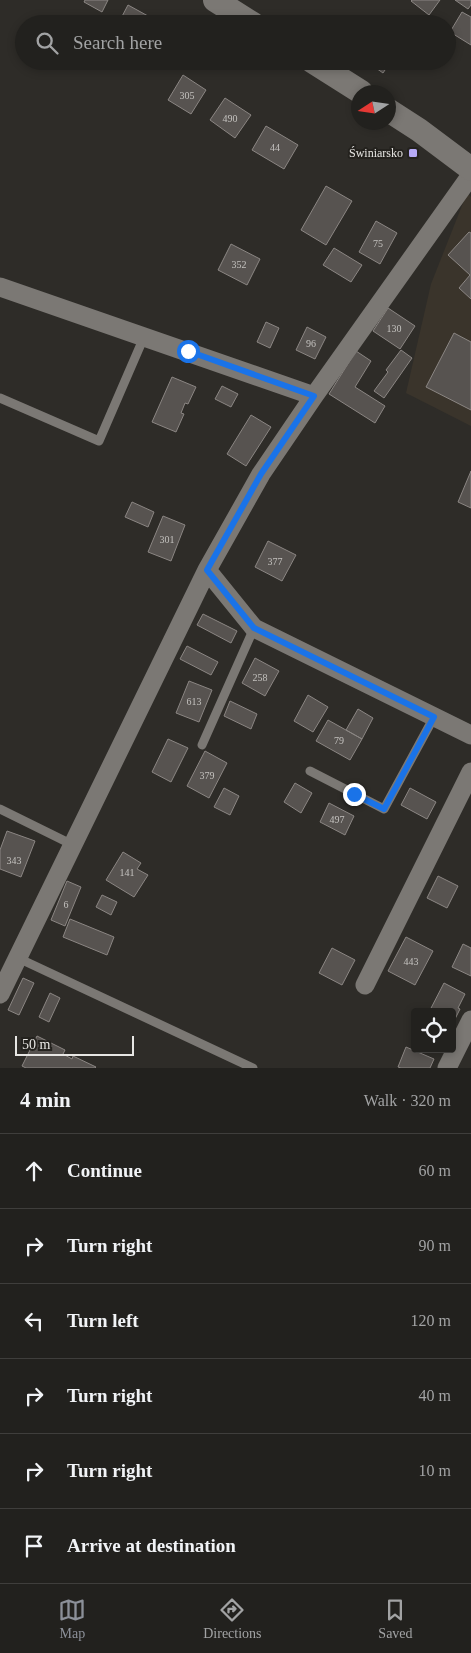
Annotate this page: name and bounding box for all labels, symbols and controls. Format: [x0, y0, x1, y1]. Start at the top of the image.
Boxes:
search box [15, 15, 456, 70]
icon: search [33, 29, 61, 57]
text: Search here [73, 32, 162, 53]
north arrow [351, 85, 396, 130]
house number: 305 [180, 90, 195, 101]
house number: 490 [223, 113, 238, 124]
house number: 44 [270, 142, 280, 153]
place label: Świniarsko [349, 146, 403, 160]
marker: Świniarsko [407, 147, 419, 159]
house number: 75 [373, 238, 383, 249]
house number: 352 [232, 259, 247, 270]
house number: 130 [387, 323, 402, 334]
house number: 96 [306, 338, 316, 349]
route start [177, 340, 200, 363]
house number: 301 [160, 534, 175, 545]
house number: 377 [268, 556, 283, 567]
house number: 258 [253, 672, 268, 683]
house number: 613 [187, 696, 202, 707]
house number: 79 [334, 735, 344, 746]
house number: 379 [200, 770, 215, 781]
route end [343, 783, 366, 806]
house number: 497 [330, 814, 345, 825]
house number: 343 [7, 855, 22, 866]
house number: 141 [120, 867, 135, 878]
house number: 6 [64, 899, 69, 910]
house number: 443 [404, 956, 419, 967]
map controls [411, 1008, 456, 1053]
button: locate [411, 1008, 456, 1053]
scale bar [15, 1033, 134, 1056]
text: 50 m [22, 1037, 50, 1052]
text: 4 min [20, 1088, 71, 1112]
text: Walk · 320 m [364, 1092, 451, 1109]
icon: ahead [20, 1157, 48, 1185]
text: Continue [67, 1160, 142, 1181]
text: 60 m [419, 1162, 451, 1179]
icon: right [20, 1232, 48, 1260]
text: Turn right [67, 1235, 152, 1256]
text: 90 m [419, 1237, 451, 1254]
icon: left [20, 1307, 48, 1335]
text: Turn left [67, 1310, 139, 1331]
text: 120 m [411, 1312, 451, 1329]
icon: right [20, 1382, 48, 1410]
text: Turn right [67, 1385, 152, 1406]
text: 40 m [419, 1387, 451, 1404]
icon: right [20, 1457, 48, 1485]
text: Turn right [67, 1460, 152, 1481]
text: 10 m [419, 1462, 451, 1479]
icon: arrive [20, 1532, 48, 1560]
text: Arrive at destination [67, 1535, 236, 1556]
tab: Map [58, 1596, 86, 1642]
tab: Directions [203, 1596, 262, 1642]
tab: Saved [378, 1596, 413, 1642]

